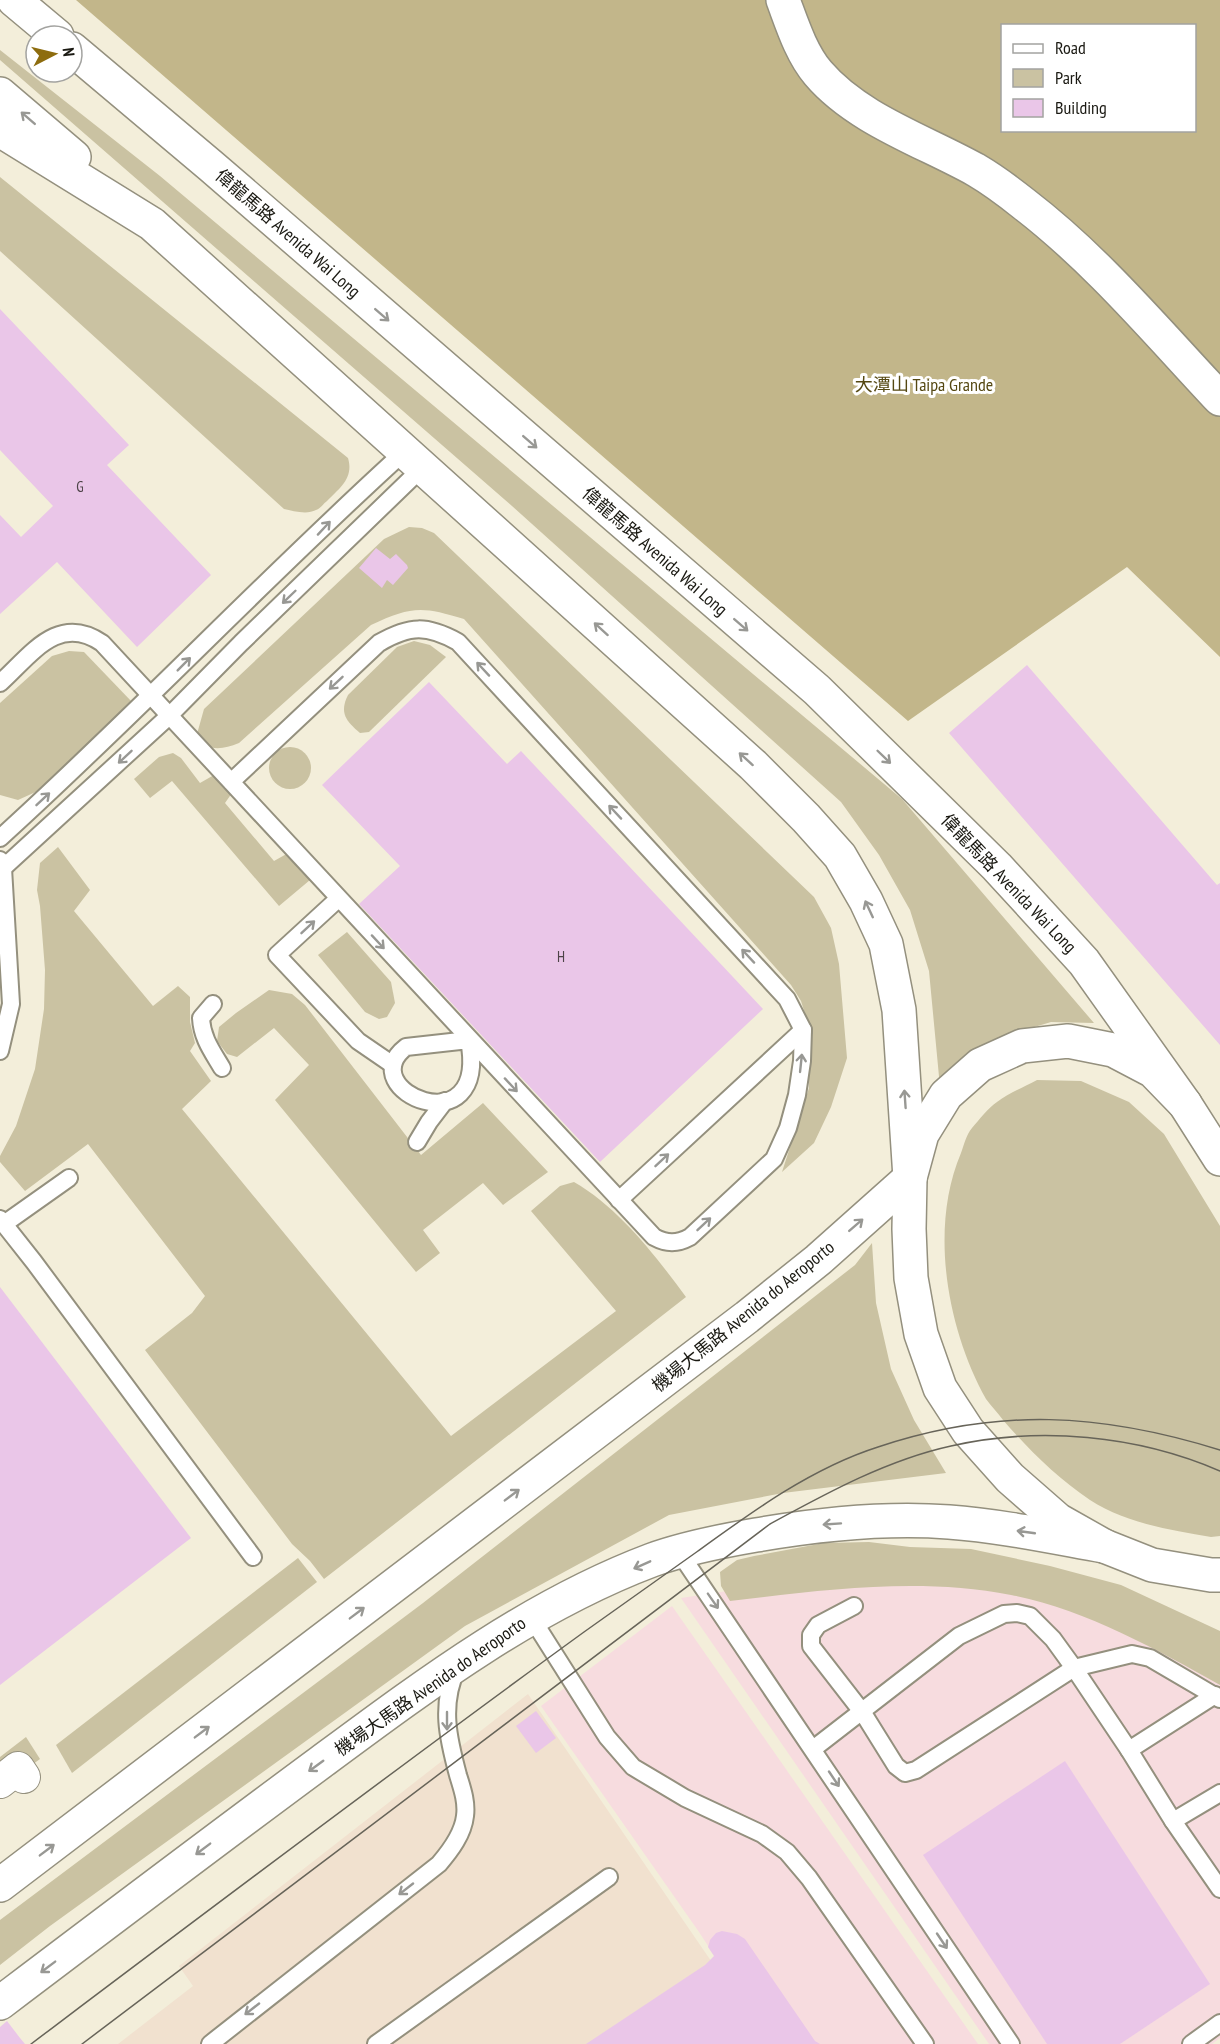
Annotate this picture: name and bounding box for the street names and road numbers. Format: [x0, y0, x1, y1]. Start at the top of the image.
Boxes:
street label: 偉龍馬路 Avenida Wai Long [211, 164, 365, 302]
street label: 偉龍馬路 Avenida Wai Long [578, 482, 732, 620]
street label: 偉龍馬路 Avenida Wai Long [936, 808, 1082, 958]
street label: 機場大馬路 Avenida do Aeroporto [647, 1235, 839, 1397]
street label: 機場大馬路 Avenida do Aeroporto [330, 1611, 530, 1761]

